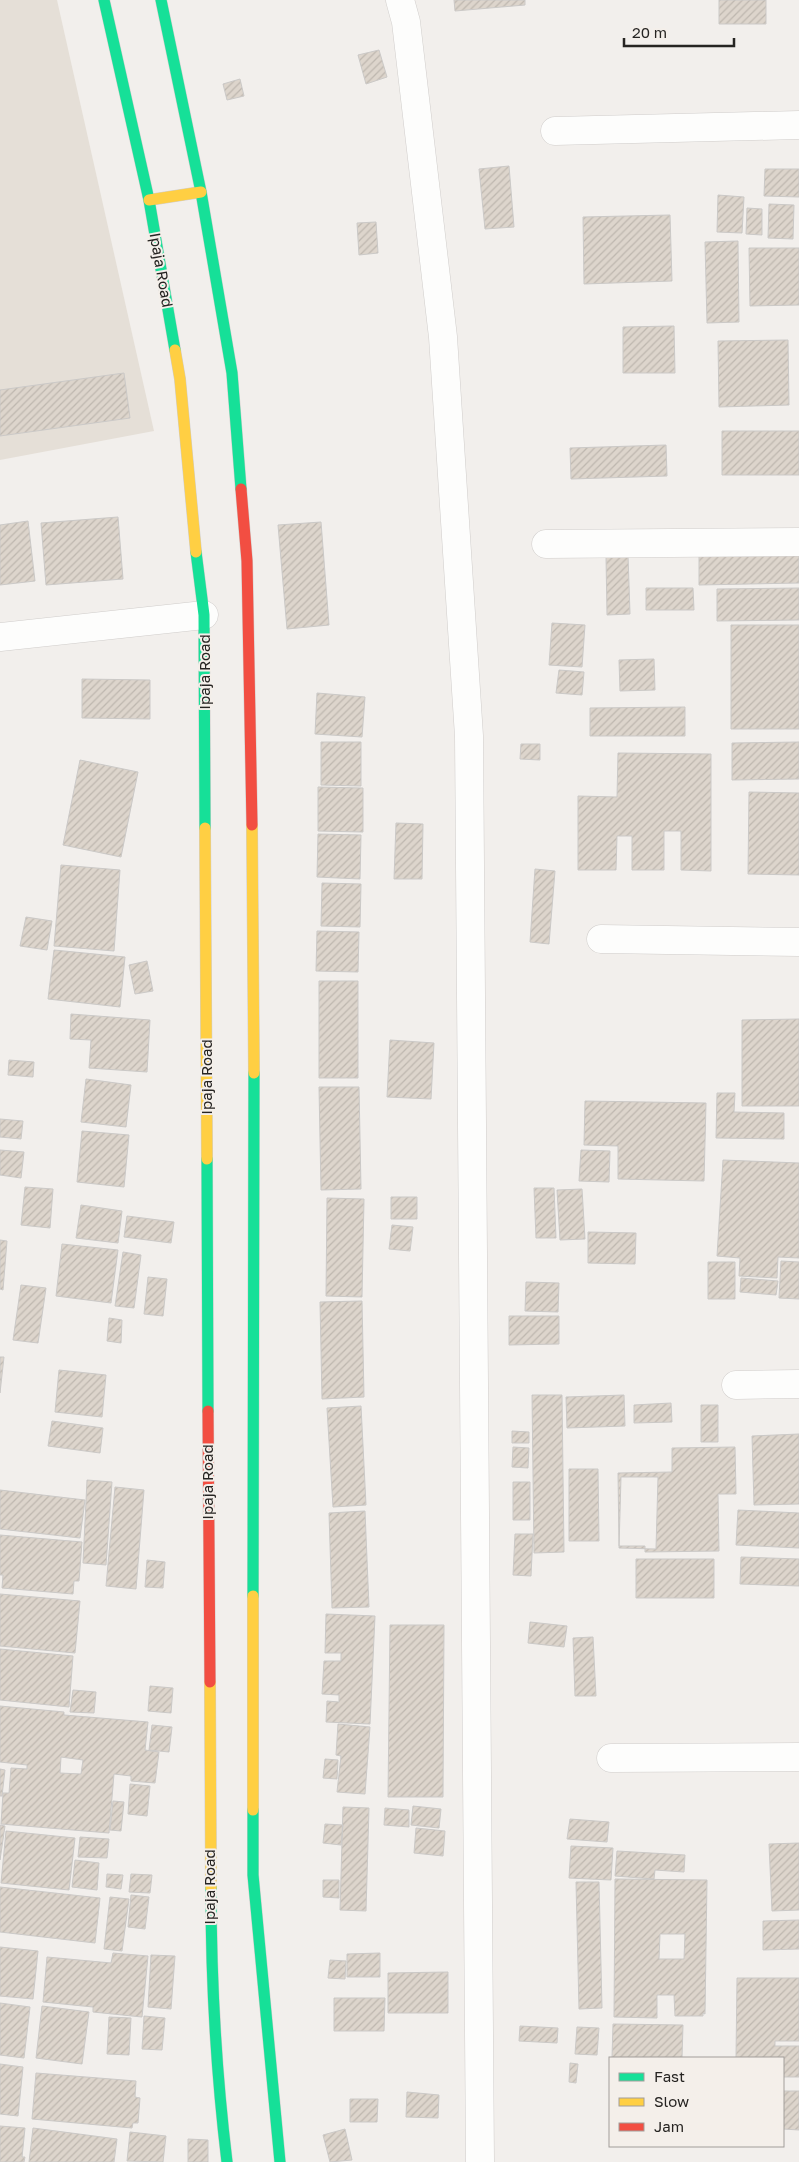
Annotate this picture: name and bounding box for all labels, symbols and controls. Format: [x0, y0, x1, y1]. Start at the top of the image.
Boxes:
scale bar [624, 15, 734, 47]
text: 20 m [632, 23, 667, 41]
street label: Ipaja Road [147, 231, 177, 309]
street label: Ipaja Road [195, 634, 213, 710]
street label: Ipaja Road [197, 1039, 215, 1115]
street label: Ipaja Road [198, 1444, 216, 1520]
street label: Ipaja Road [200, 1849, 218, 1925]
legend [609, 2057, 784, 2147]
text: Fast [654, 2067, 685, 2085]
text: Slow [654, 2092, 689, 2110]
text: Jam [654, 2117, 684, 2135]

